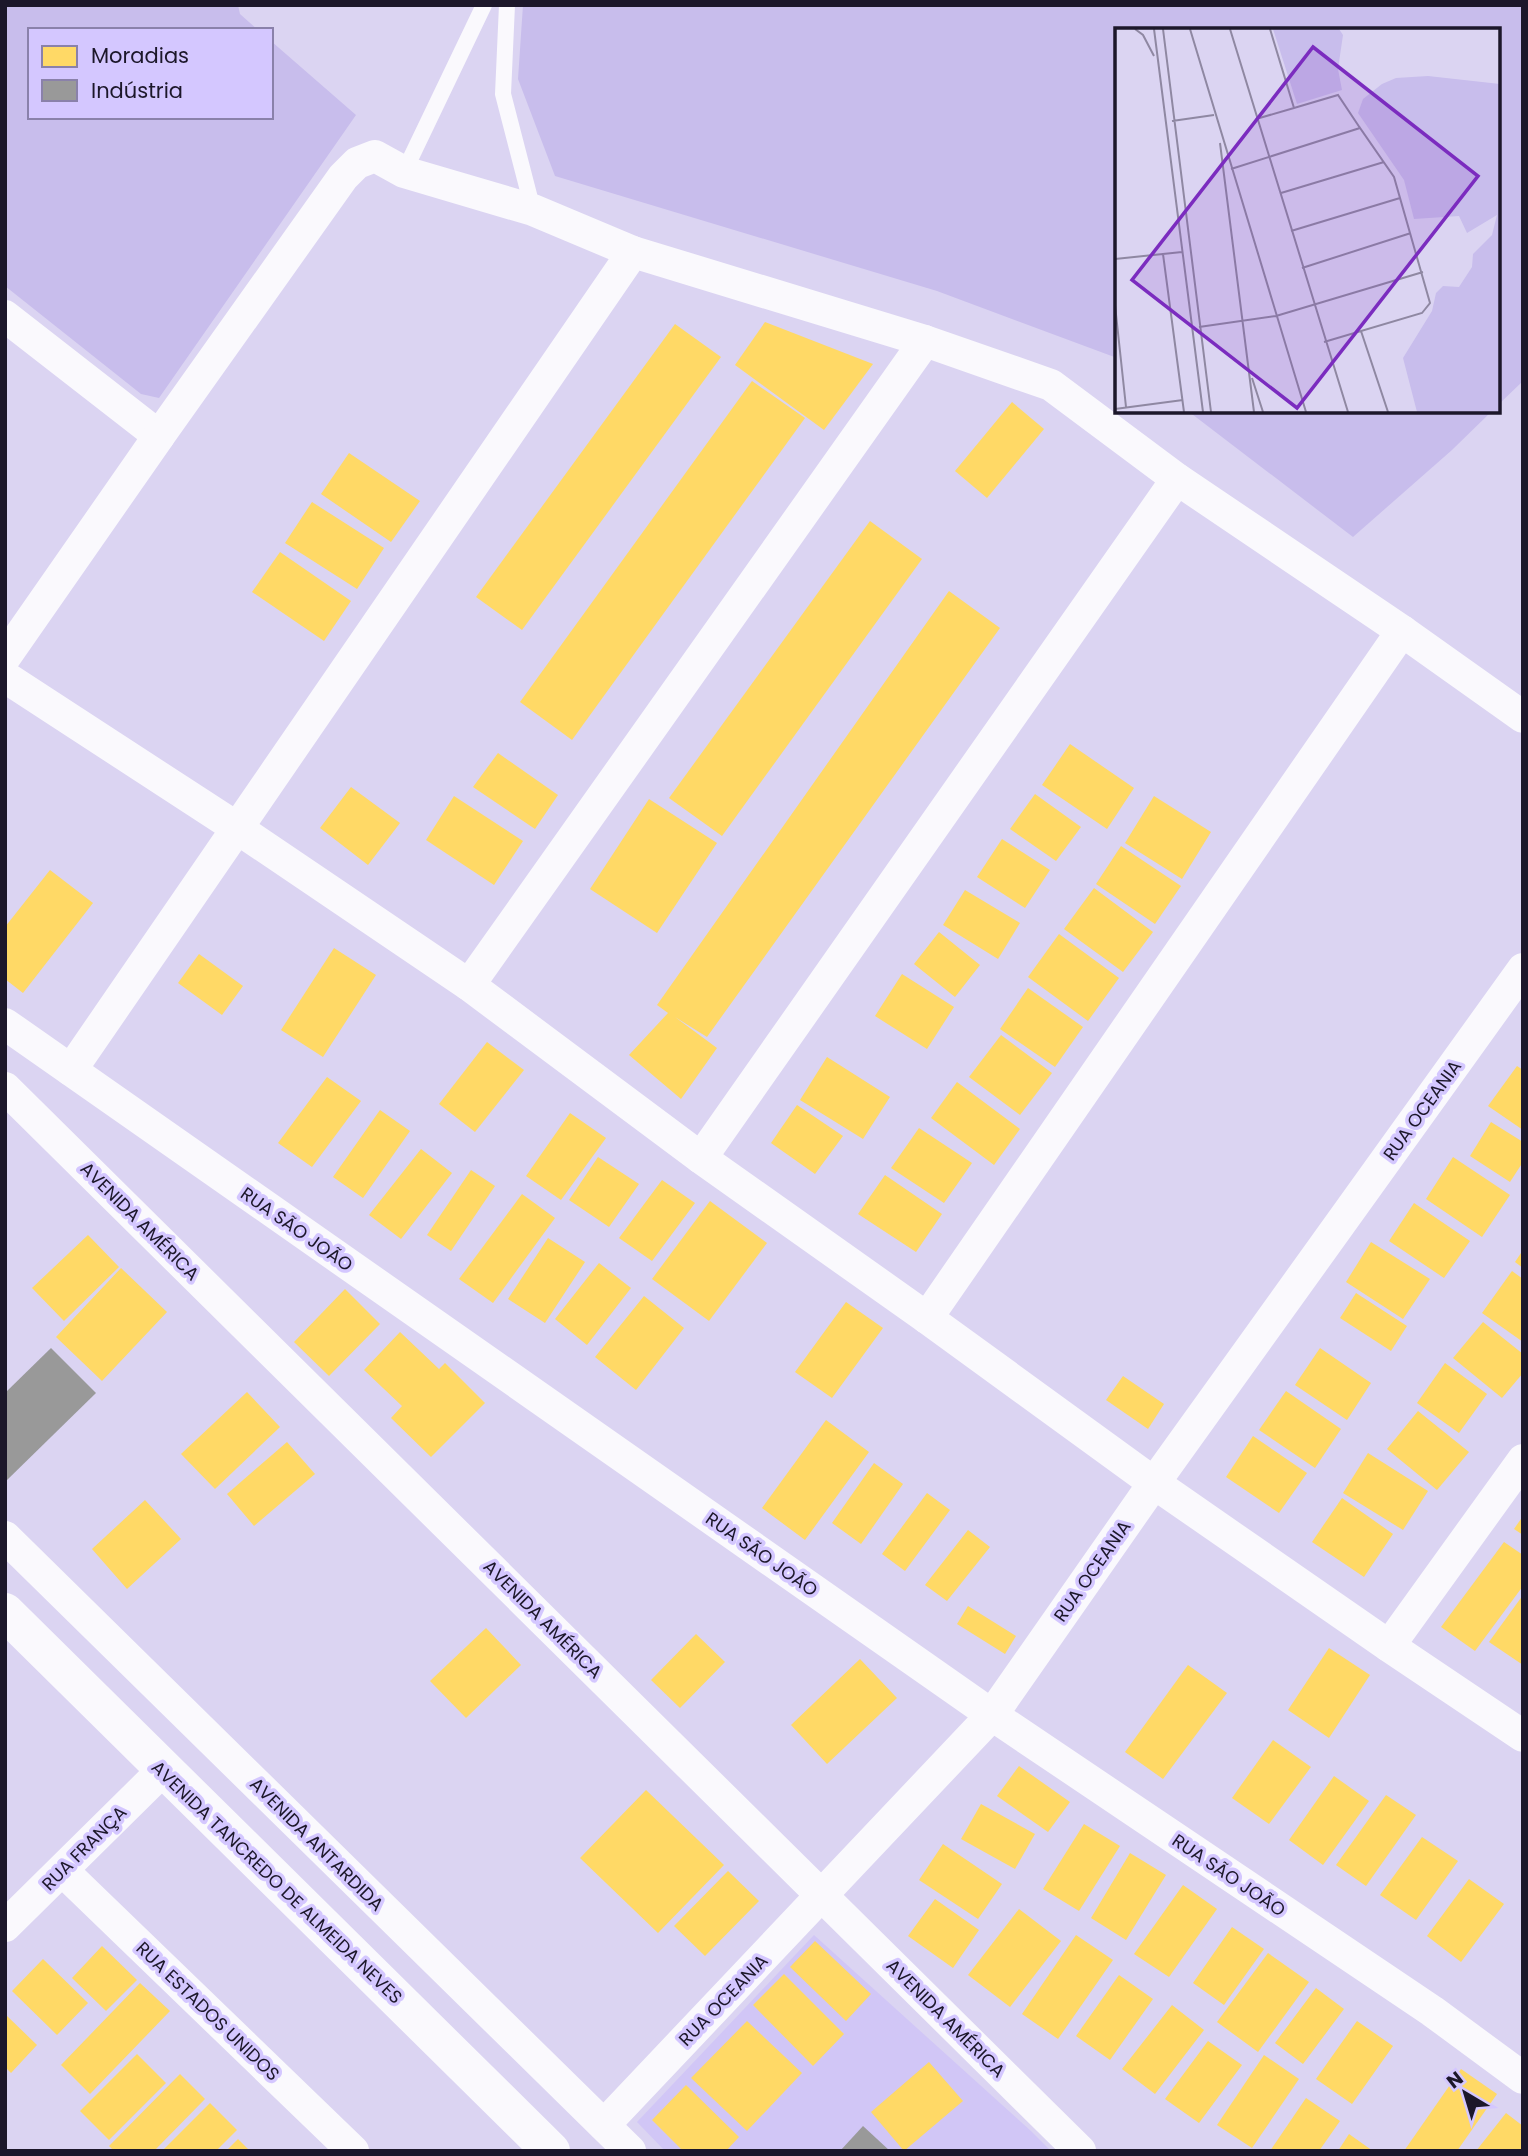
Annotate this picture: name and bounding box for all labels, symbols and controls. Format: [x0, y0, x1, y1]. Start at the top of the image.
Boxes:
legend [28, 28, 273, 119]
inset map [1115, 28, 1500, 413]
text: Moradias [91, 41, 189, 70]
text: Indústria [91, 76, 183, 105]
street label: RUA OCEANIA [1377, 1055, 1467, 1165]
street label: AVENIDA AMÉRICA [75, 1156, 205, 1286]
street label: RUA SÃO JOÃO [236, 1181, 358, 1277]
street label: RUA SÃO JOÃO [701, 1506, 823, 1602]
street label: RUA OCEANIA [1048, 1515, 1136, 1627]
street label: AVENIDA AMÉRICA [478, 1554, 608, 1684]
street label: AVENIDA TANCREDO DE ALMEIDA NEVES [146, 1755, 408, 2009]
street label: AVENIDA ANTARDIDA [245, 1772, 389, 1916]
street label: RUA FRANÇA [36, 1800, 132, 1896]
street label: RUA SÃO JOÃO [1167, 1828, 1291, 1922]
street label: RUA ESTADOS UNIDOS [131, 1936, 285, 2086]
street label: RUA OCEANIA [673, 1949, 773, 2051]
street label: AVENIDA AMÉRICA [881, 1953, 1011, 2083]
north arrow [1430, 2058, 1500, 2128]
text: N [1441, 2065, 1469, 2095]

